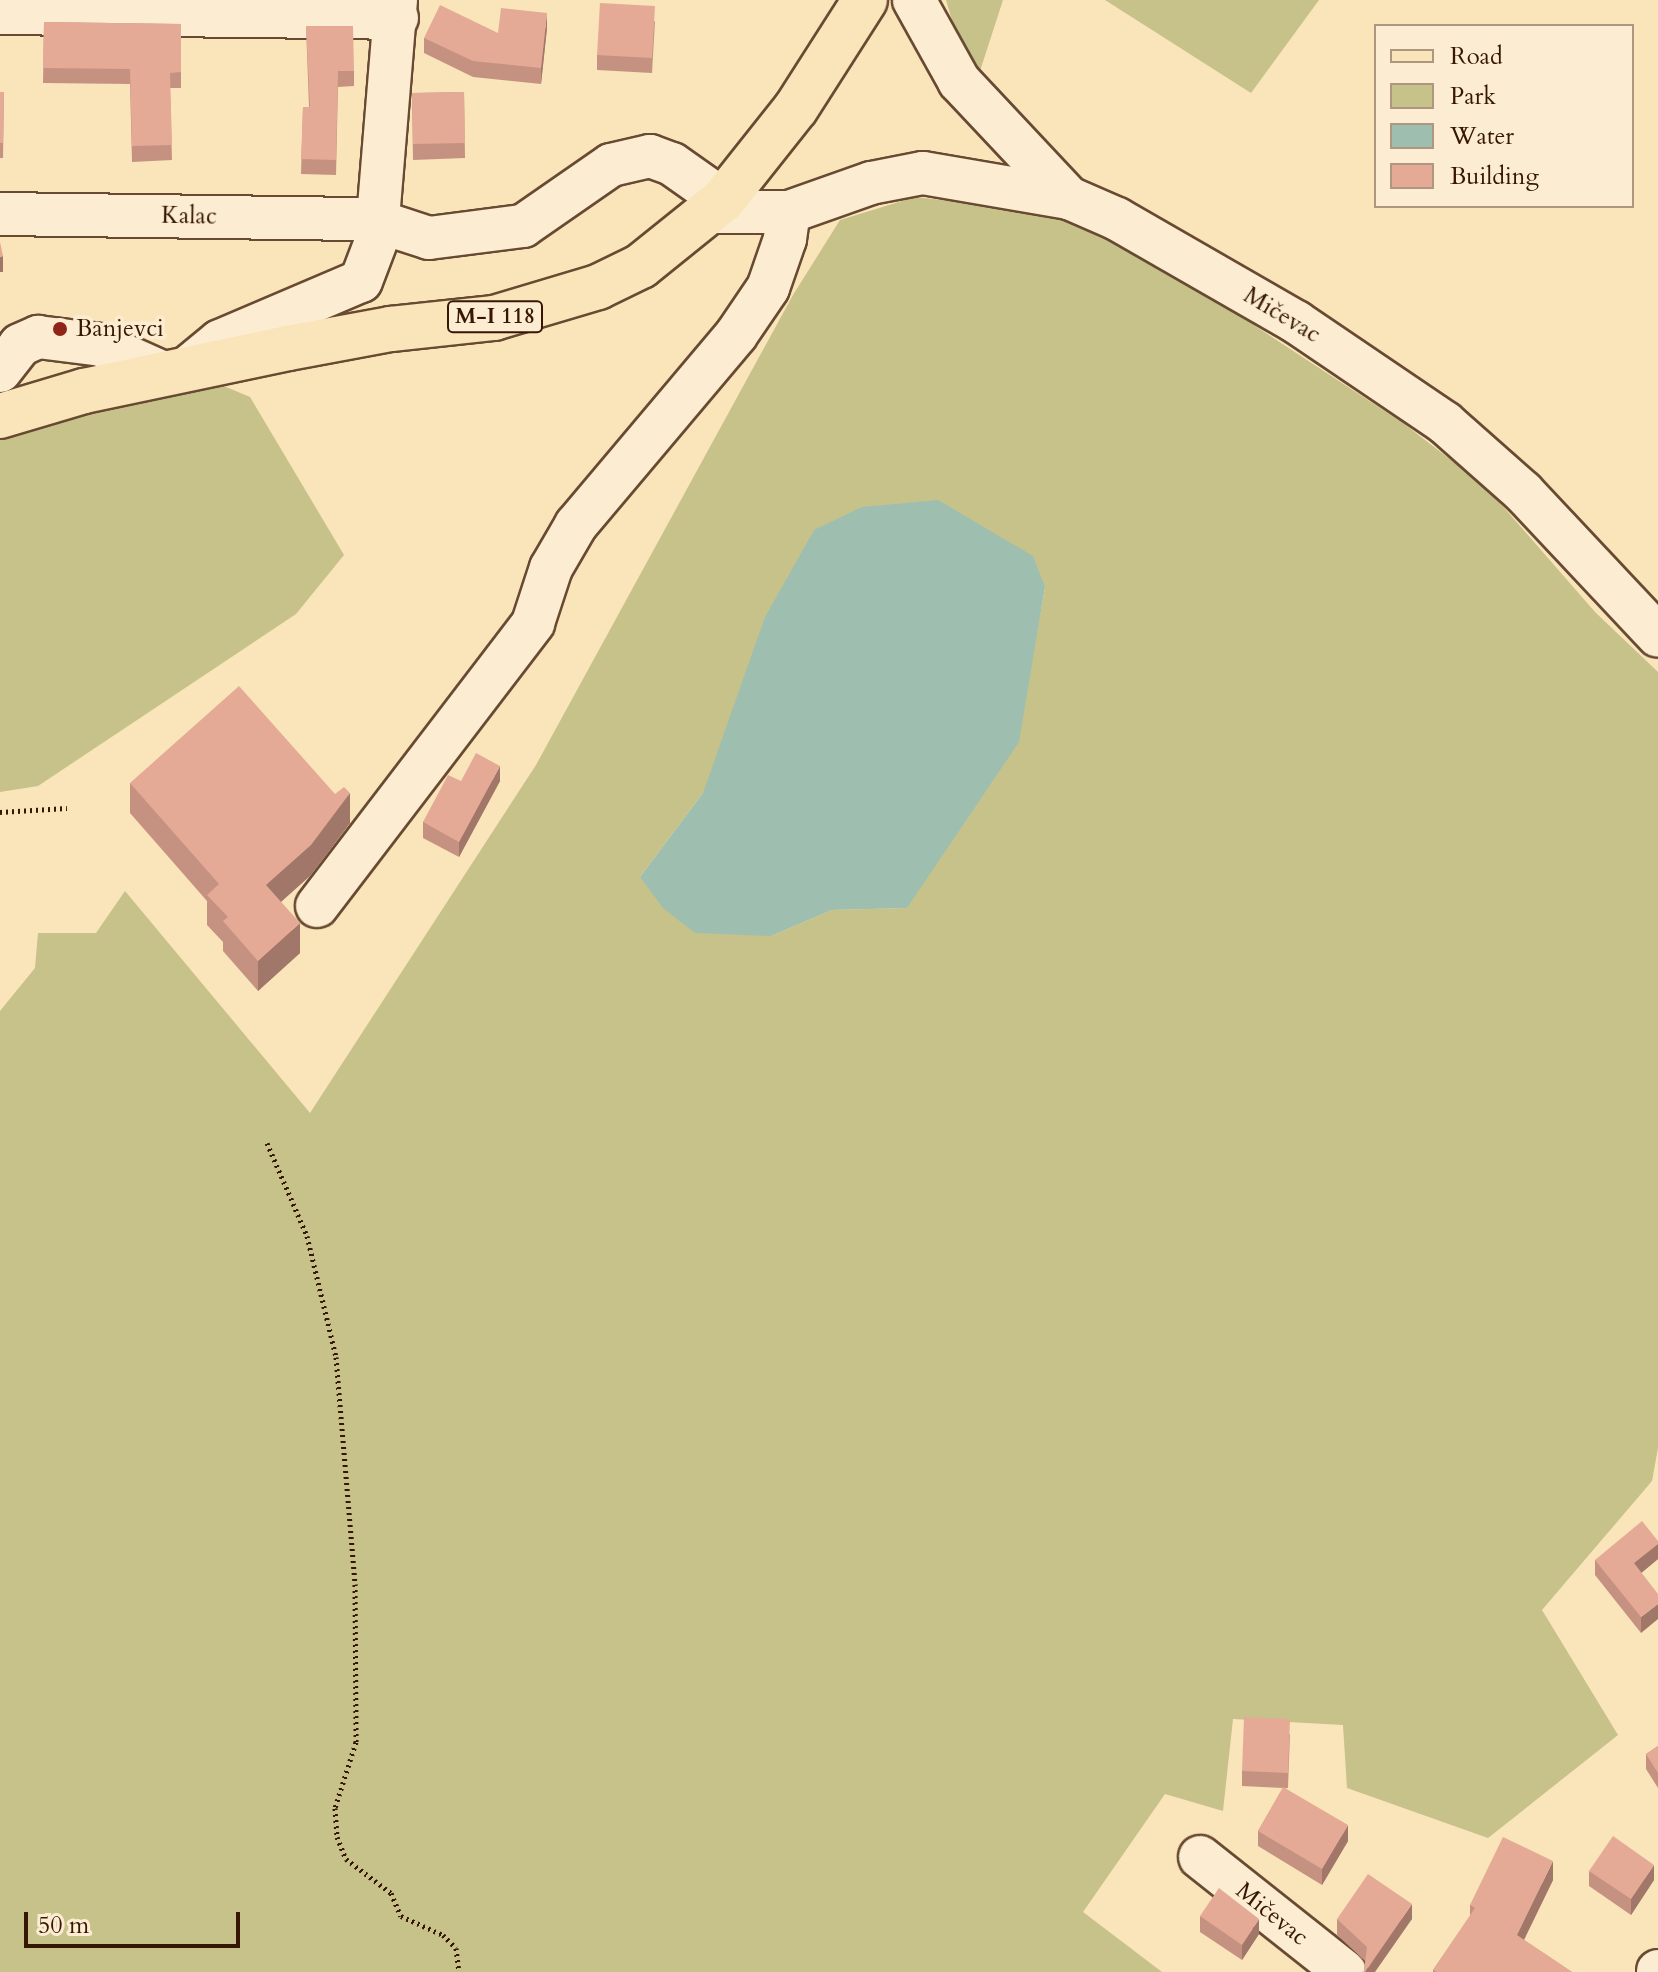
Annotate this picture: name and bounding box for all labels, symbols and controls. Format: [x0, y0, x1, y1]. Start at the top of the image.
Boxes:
legend [1374, 24, 1634, 208]
text: Road [1450, 40, 1503, 73]
text: Park [1450, 80, 1496, 113]
text: Water [1450, 120, 1514, 153]
text: Building [1450, 160, 1539, 193]
street label: Kalac [161, 201, 217, 231]
street label: Mičevac [1238, 281, 1326, 349]
road number: M-I 118 [447, 299, 543, 335]
place label: Banjevci [76, 315, 164, 343]
marker: Banjevci [51, 320, 69, 338]
street label: Mičevac [1230, 1876, 1314, 1952]
scale bar [28, 1896, 244, 1946]
text: 50 m [38, 1909, 89, 1942]

